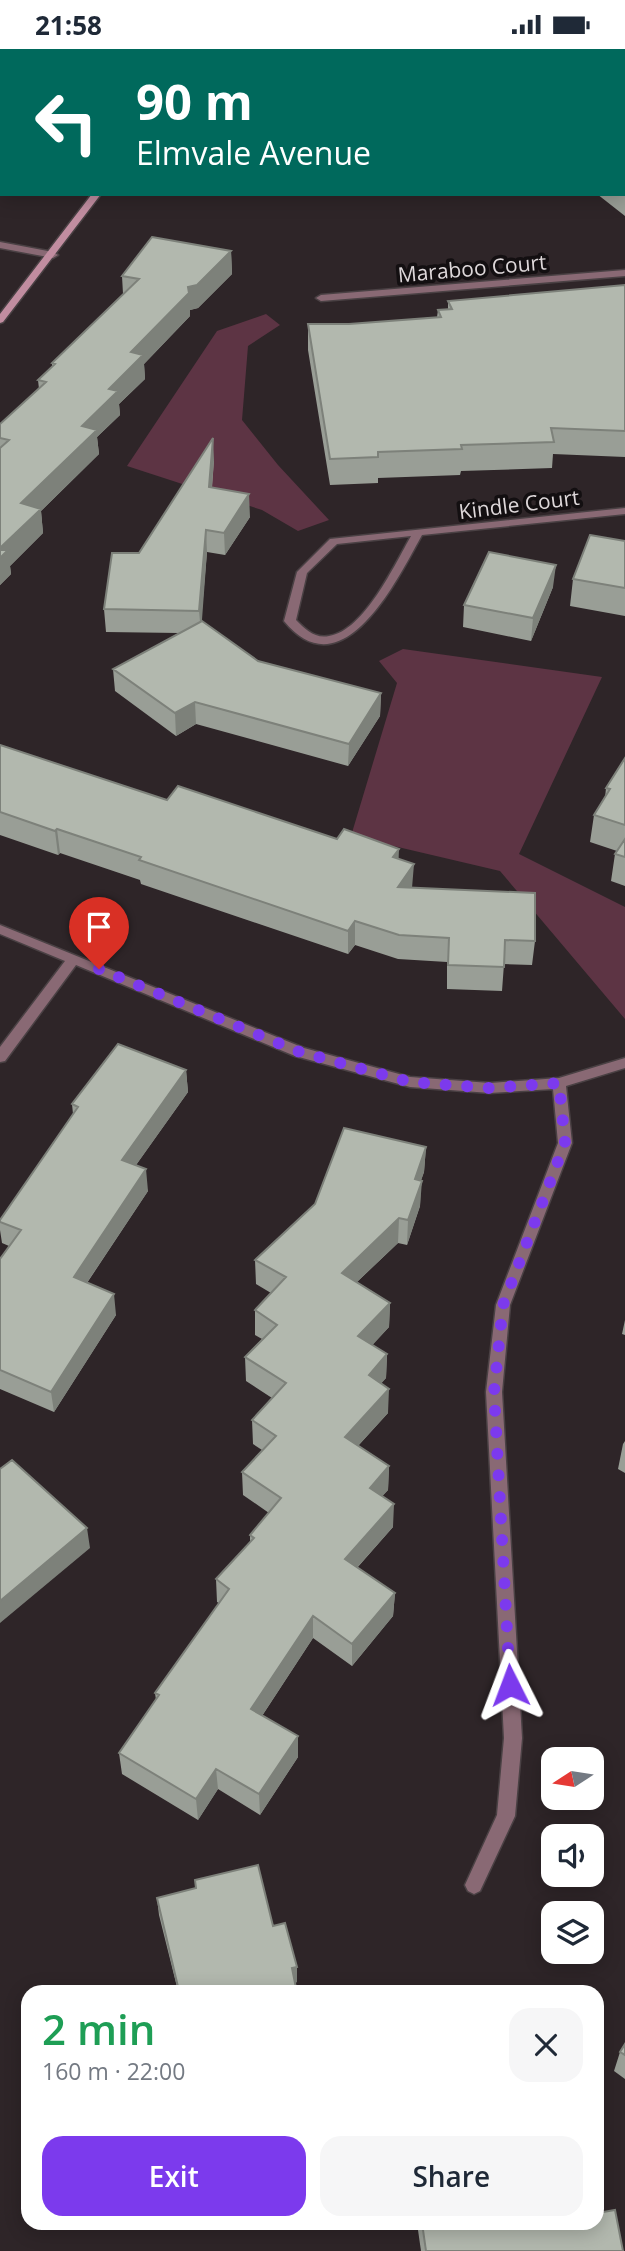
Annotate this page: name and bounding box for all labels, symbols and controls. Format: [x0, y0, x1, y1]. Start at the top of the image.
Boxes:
text: 21:58 [35, 7, 102, 43]
text: 90 m [136, 68, 253, 134]
icon: left [21, 77, 112, 168]
text: Elmvale Avenue [136, 131, 371, 174]
street label: Maraboo Court [396, 248, 548, 288]
street label: Kindle Court [457, 483, 581, 525]
pin [69, 897, 129, 969]
icon: arrive [80, 908, 118, 946]
position arrow [473, 1648, 547, 1722]
north arrow [541, 1747, 604, 1809]
map controls [541, 1747, 604, 1964]
button: sound [541, 1824, 604, 1887]
button: layers [541, 1901, 604, 1964]
text: 2 min [42, 2000, 155, 2057]
button: close [509, 2008, 583, 2082]
text: 160 m · 22:00 [42, 2055, 185, 2087]
button: Exit [42, 2136, 306, 2216]
button: Share [320, 2136, 583, 2216]

